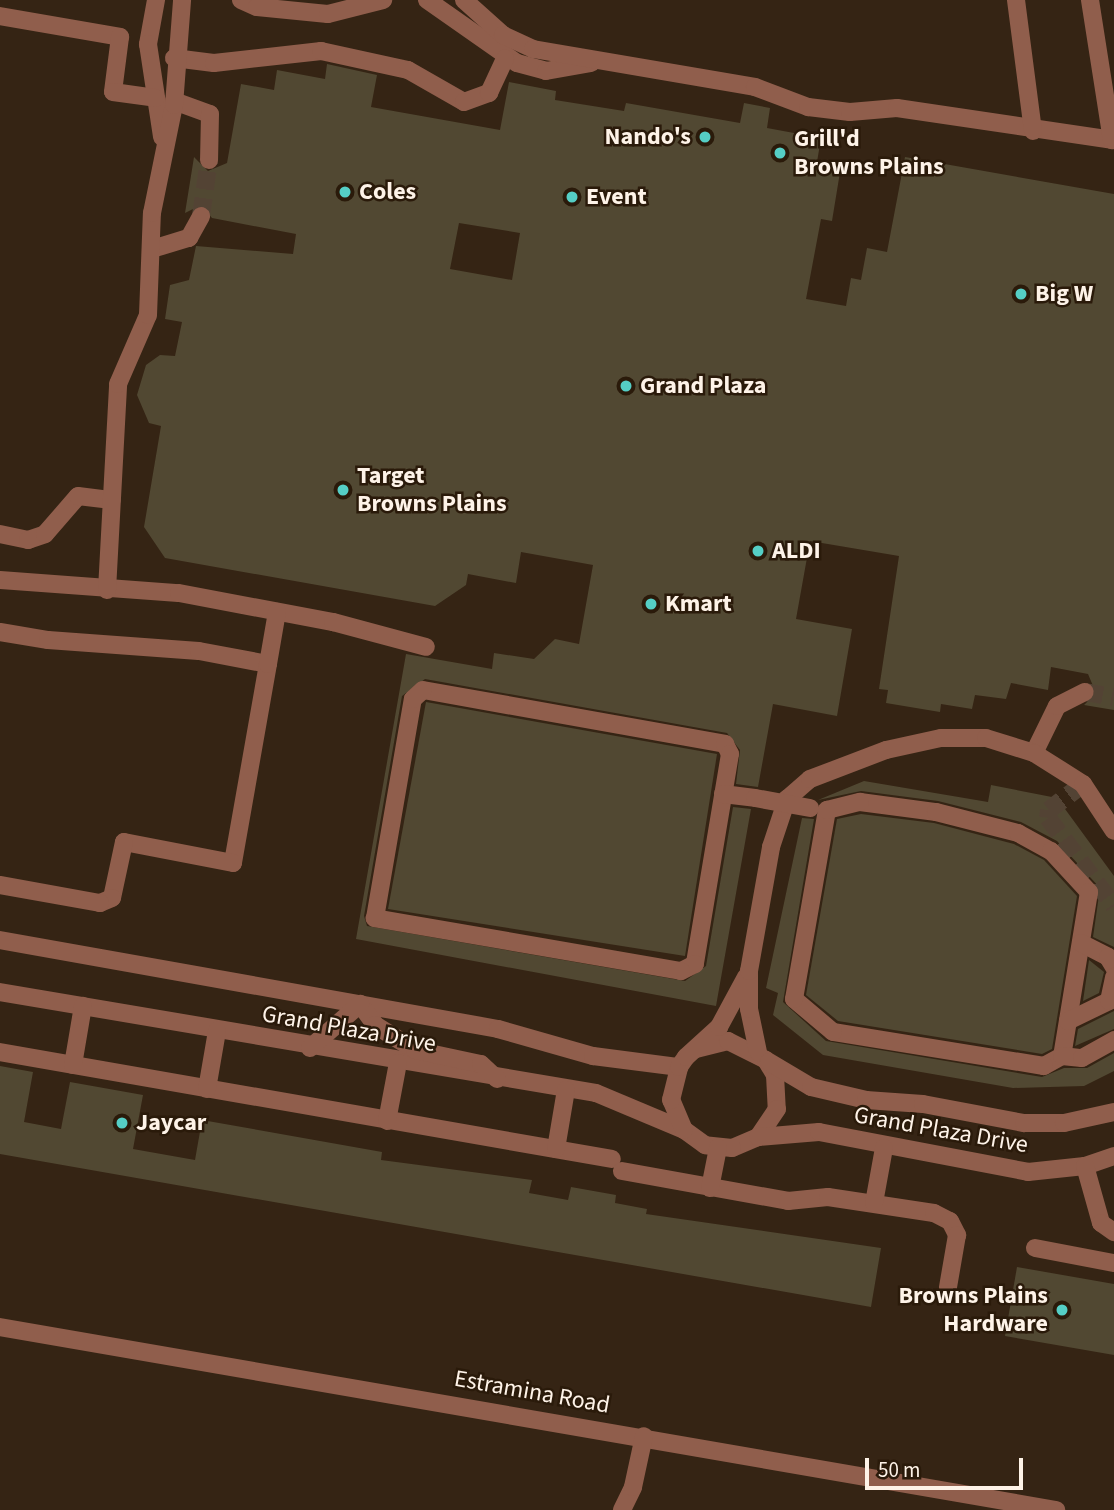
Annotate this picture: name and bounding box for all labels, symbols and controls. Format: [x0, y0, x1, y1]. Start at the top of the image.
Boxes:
place label: Nando's [605, 123, 691, 151]
place label: Grill'd Browns Plains [794, 125, 944, 181]
marker: Nando's [697, 129, 713, 145]
marker: Grill'd Browns Plains [772, 145, 788, 161]
place label: Coles [359, 178, 416, 206]
place label: Event [586, 183, 647, 211]
marker: Coles [337, 184, 353, 200]
marker: Event [564, 189, 580, 205]
place label: Big W [1035, 280, 1093, 308]
marker: Big W [1013, 286, 1029, 302]
place label: Grand Plaza [640, 372, 766, 400]
marker: Grand Plaza [618, 378, 634, 394]
place label: Target Browns Plains [357, 462, 507, 518]
marker: Target Browns Plains [335, 482, 351, 498]
place label: ALDI [772, 537, 821, 565]
marker: ALDI [750, 543, 766, 559]
place label: Kmart [665, 590, 732, 618]
marker: Kmart [643, 596, 659, 612]
street label: Grand Plaza Drive [260, 1000, 438, 1058]
street label: Grand Plaza Drive [852, 1101, 1030, 1159]
place label: Jaycar [136, 1109, 206, 1137]
marker: Jaycar [114, 1115, 130, 1131]
place label: Browns Plains Hardware [898, 1282, 1048, 1338]
marker: Browns Plains Hardware [1054, 1302, 1070, 1318]
street label: Estramina Road [452, 1364, 612, 1420]
scale bar [869, 1444, 1026, 1488]
text: 50 m [878, 1455, 920, 1485]

